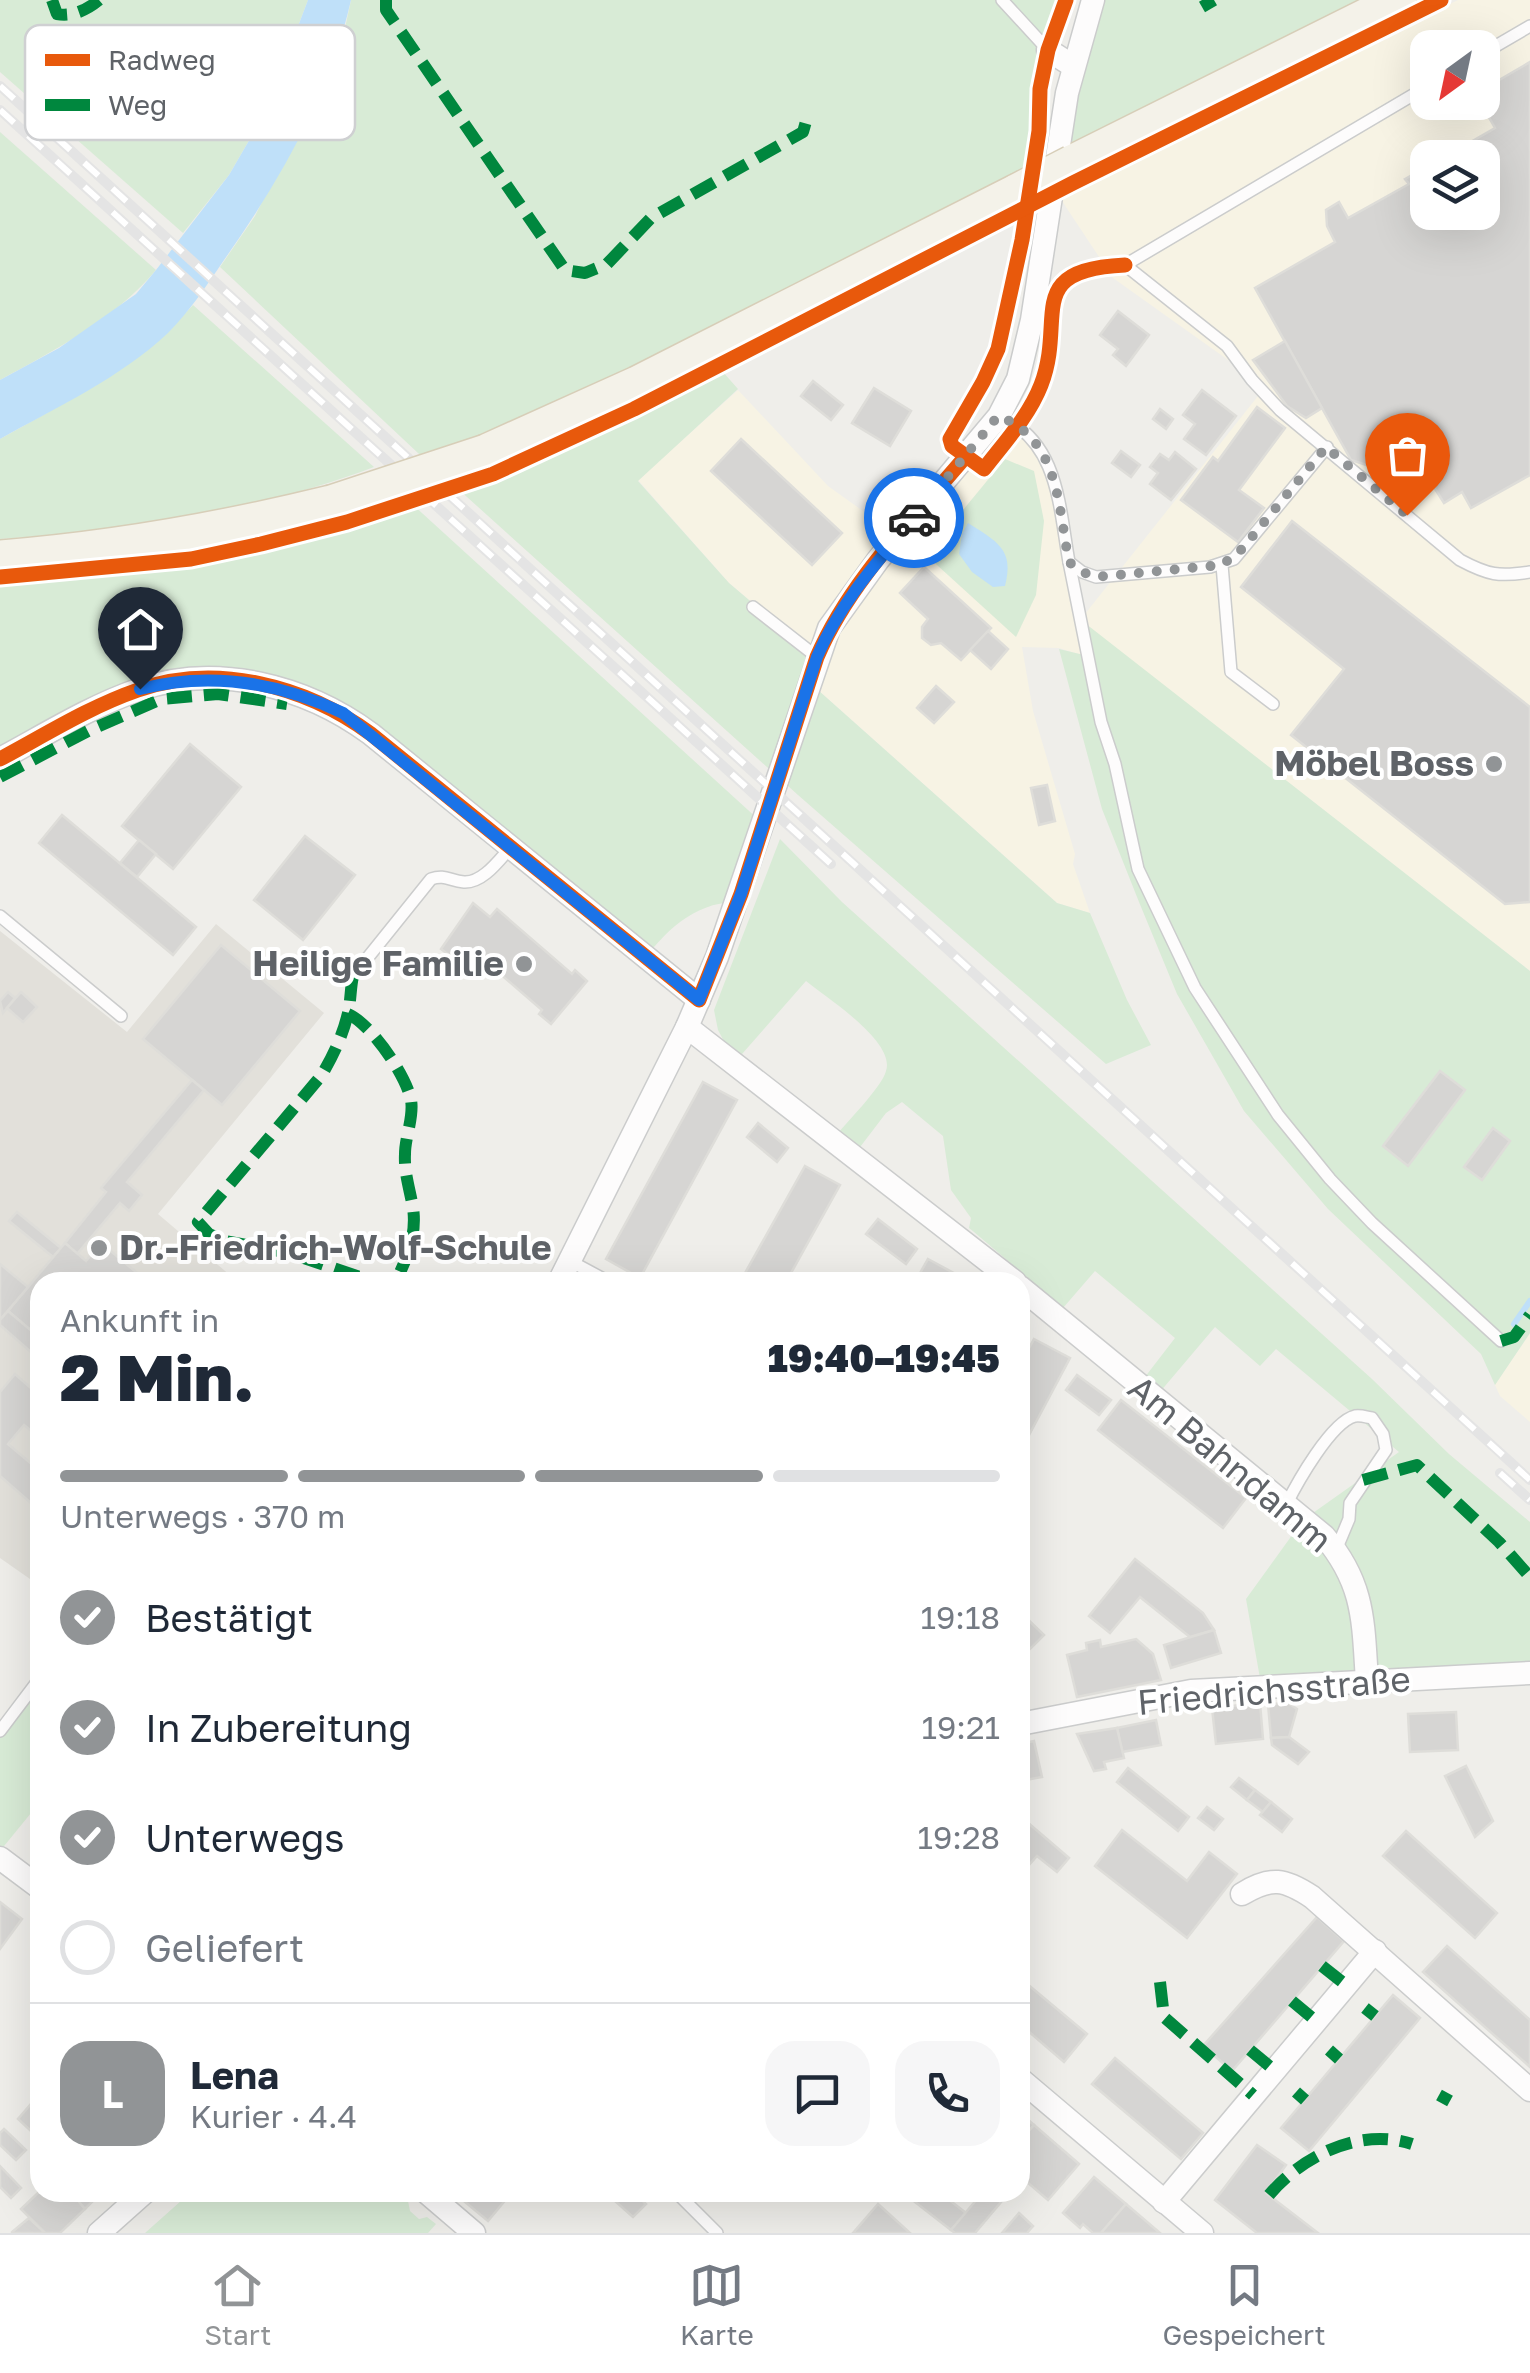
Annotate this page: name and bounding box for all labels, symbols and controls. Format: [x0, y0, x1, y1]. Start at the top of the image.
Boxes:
legend [25, 25, 355, 140]
north arrow [1410, 30, 1500, 120]
map controls [1410, 30, 1500, 230]
text: Radweg [108, 43, 216, 76]
text: Weg [108, 88, 167, 121]
button: layers [1410, 140, 1500, 230]
pin [1365, 413, 1450, 516]
icon: bag [1380, 428, 1435, 483]
courier [864, 468, 964, 568]
icon: car [887, 491, 942, 546]
pin [98, 587, 183, 690]
icon: home [113, 602, 168, 657]
place label: Möbel Boss [1274, 742, 1474, 784]
marker: Möbel Boss [1483, 753, 1505, 775]
place label: Heilige Familie [252, 942, 504, 984]
marker: Heilige Familie [513, 953, 535, 975]
place label: Dr.-Friedrich-Wolf-Schule [119, 1226, 552, 1268]
marker: Dr.-Friedrich-Wolf-Schule [88, 1237, 110, 1259]
text: Ankunft in [60, 1301, 219, 1339]
text: 19:40–19:45 [768, 1335, 1000, 1380]
text: 2 Min. [60, 1337, 254, 1415]
street label: Am Bahndamm [1120, 1366, 1341, 1561]
text: Unterwegs · 370 m [60, 1497, 345, 1535]
icon: check [60, 1590, 115, 1645]
text: Bestätigt [145, 1595, 313, 1640]
text: 19:18 [920, 1598, 1000, 1636]
street label: Friedrichsstraße [1136, 1657, 1412, 1723]
icon: check [60, 1700, 115, 1755]
text: In Zubereitung [145, 1705, 412, 1750]
text: 19:21 [921, 1708, 1000, 1746]
icon: check [60, 1810, 115, 1865]
text: Unterwegs [145, 1815, 345, 1860]
text: 19:28 [917, 1818, 1000, 1856]
text: Geliefert [145, 1925, 304, 1970]
button: chat [765, 2041, 870, 2146]
button: phone [895, 2041, 1000, 2146]
text: Lena [190, 2052, 279, 2097]
text: L [102, 2071, 123, 2116]
text: Kurier · 4.4 [190, 2097, 357, 2135]
tab: Start [204, 2258, 271, 2351]
tab: Karte [680, 2258, 754, 2351]
tab: Gespeichert [1162, 2258, 1326, 2351]

